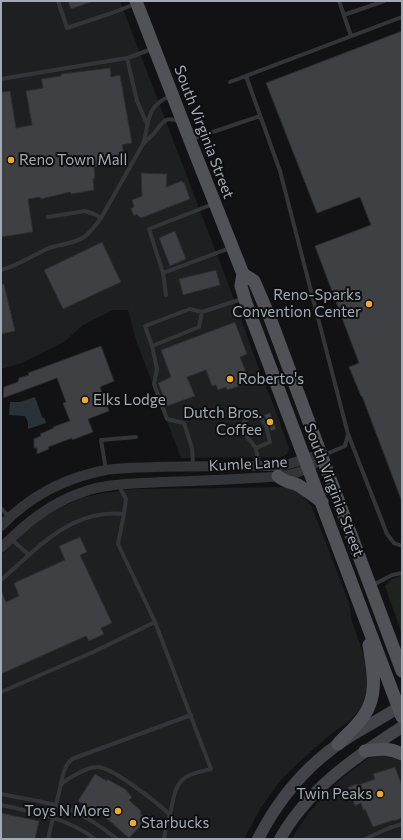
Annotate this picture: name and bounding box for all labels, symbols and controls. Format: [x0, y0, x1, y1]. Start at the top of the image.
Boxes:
street label: South Virginia Street [171, 62, 239, 201]
place label: Reno Town Mall [19, 150, 127, 168]
marker: Reno Town Mall [6, 155, 16, 165]
place label: Reno-Sparks Convention Center [232, 285, 361, 320]
marker: Reno-Sparks Convention Center [364, 299, 374, 309]
place label: Roberto's [238, 369, 304, 387]
marker: Roberto's [225, 374, 235, 384]
place label: Elks Lodge [93, 390, 166, 408]
marker: Elks Lodge [80, 395, 90, 405]
place label: Dutch Bros. Coffee [183, 403, 262, 438]
marker: Dutch Bros. Coffee [265, 417, 275, 427]
street label: South Virginia Street [301, 420, 369, 559]
street label: Kumle Lane [208, 452, 288, 474]
place label: Twin Peaks [296, 784, 372, 802]
marker: Twin Peaks [375, 789, 385, 799]
place label: Toys N More [24, 801, 110, 819]
marker: Toys N More [113, 806, 123, 816]
place label: Starbucks [141, 813, 209, 831]
marker: Starbucks [128, 818, 138, 828]

